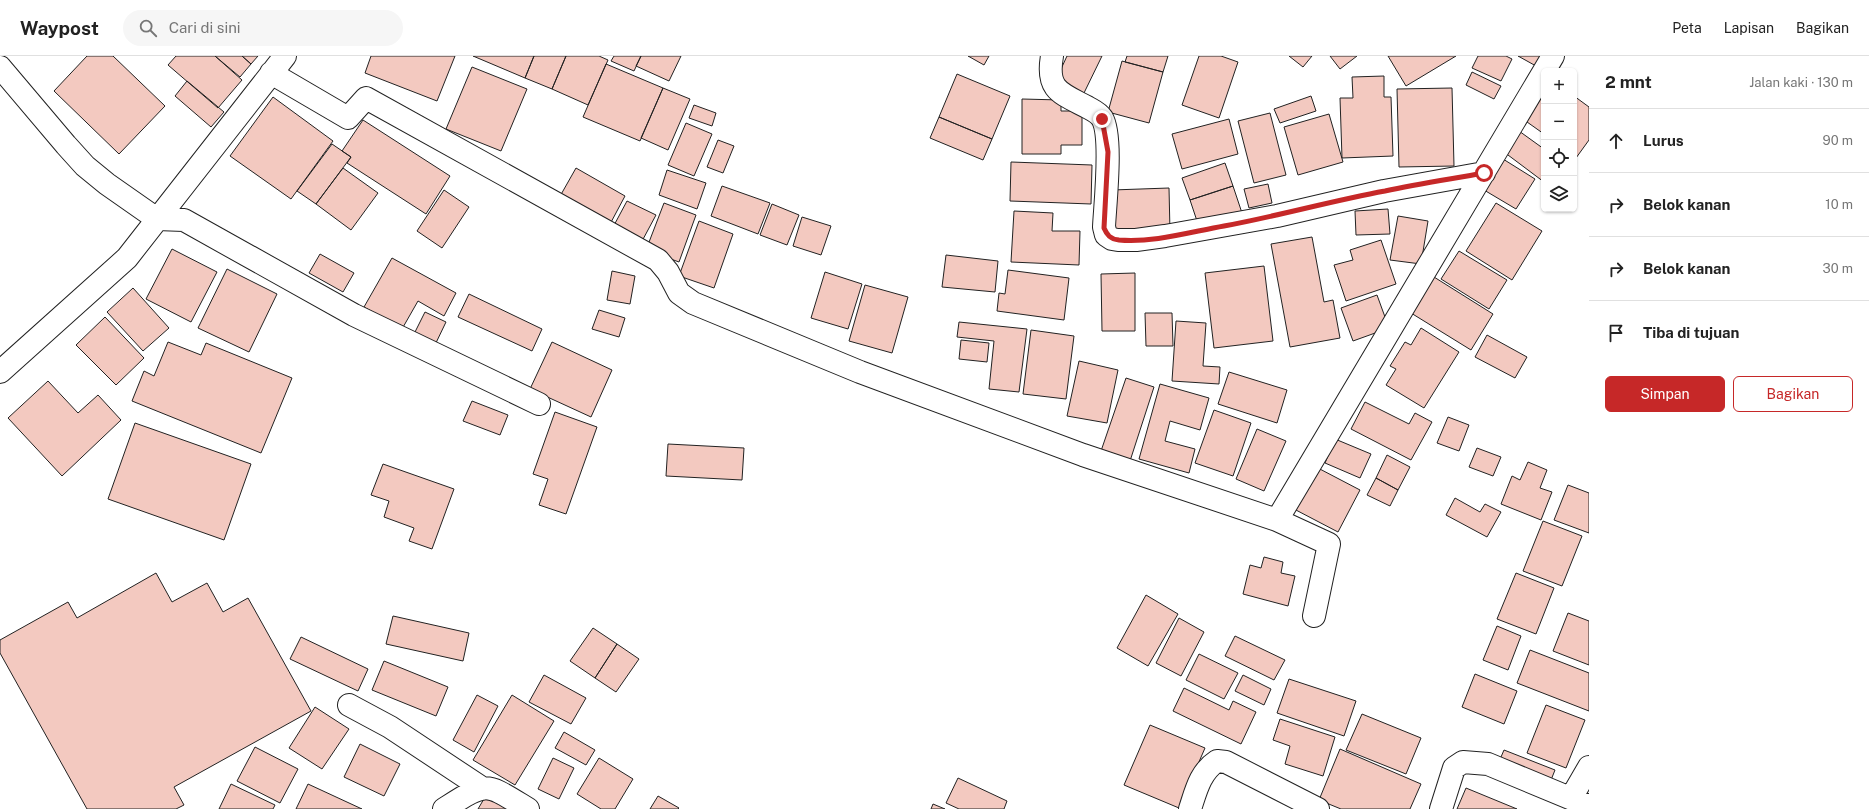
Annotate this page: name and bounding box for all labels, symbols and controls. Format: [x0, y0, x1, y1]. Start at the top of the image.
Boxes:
search box [123, 10, 403, 46]
text: Waypost [20, 17, 99, 39]
icon: search [137, 17, 159, 39]
text: Cari di sini [169, 19, 241, 36]
text: Peta [1672, 20, 1702, 36]
text: Lapisan [1724, 20, 1774, 36]
text: Bagikan [1796, 20, 1849, 36]
map controls [1541, 68, 1577, 212]
button: + [1541, 68, 1577, 104]
text: 2 mnt [1605, 72, 1652, 92]
text: Jalan kaki · 130 m [1749, 75, 1853, 90]
button: − [1541, 104, 1577, 140]
route end [1093, 110, 1111, 128]
icon: ahead [1605, 130, 1627, 152]
text: Lurus [1643, 132, 1684, 149]
text: 90 m [1823, 133, 1853, 148]
button: locate [1541, 140, 1577, 176]
route start [1475, 164, 1493, 182]
button: layers [1541, 176, 1577, 212]
icon: right [1605, 194, 1627, 216]
text: Belok kanan [1643, 196, 1730, 213]
text: 10 m [1825, 197, 1853, 212]
icon: right [1605, 258, 1627, 280]
text: Belok kanan [1643, 260, 1730, 277]
text: 30 m [1823, 261, 1853, 276]
icon: arrive [1605, 322, 1627, 344]
text: Tiba di tujuan [1643, 324, 1739, 341]
button: Simpan [1605, 376, 1725, 412]
button: Bagikan [1733, 376, 1853, 412]

